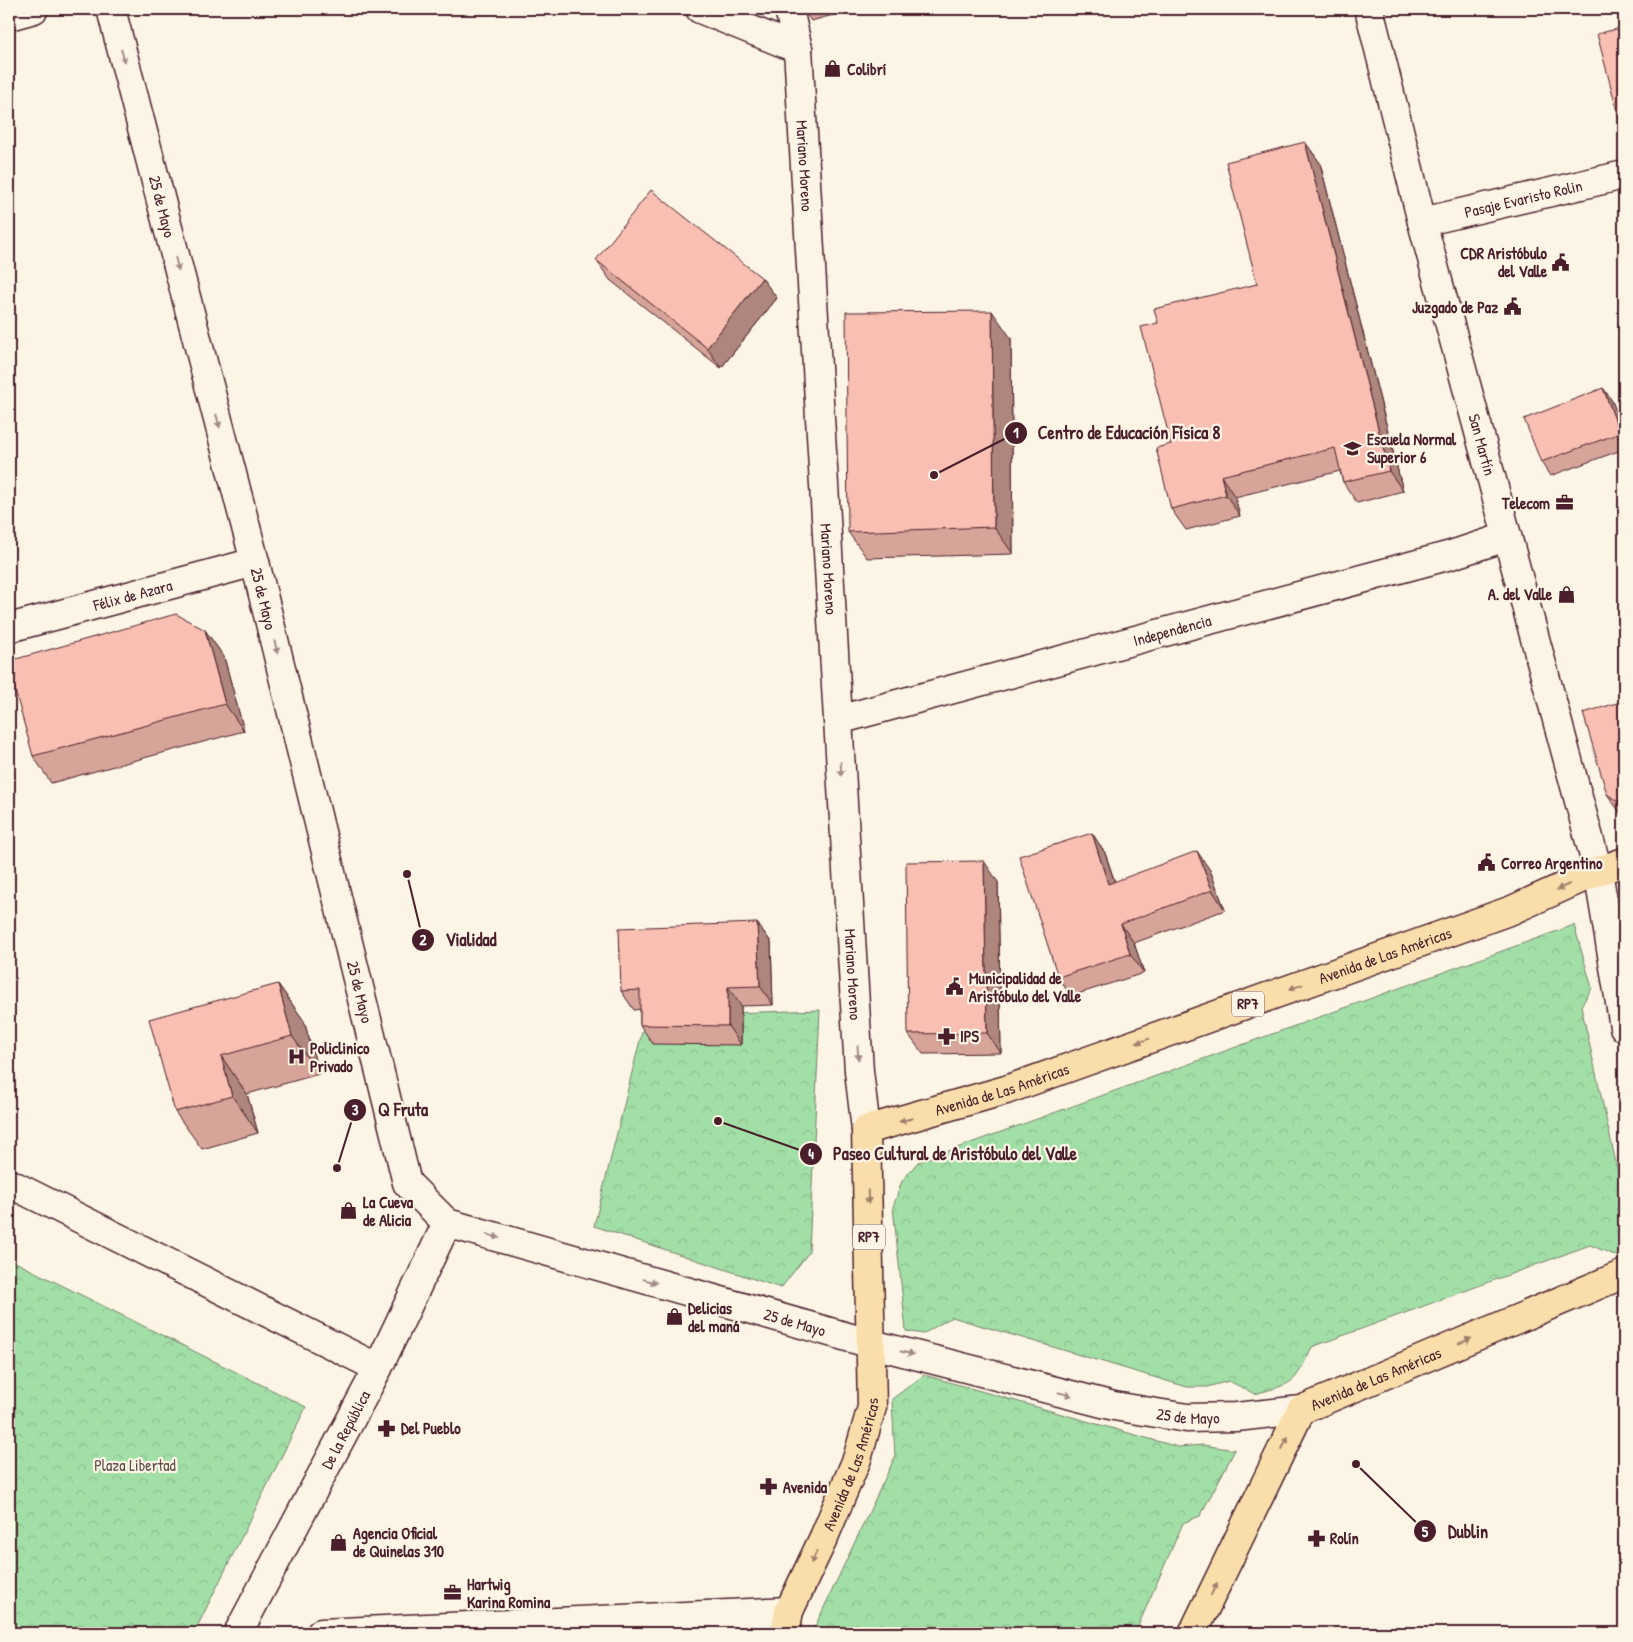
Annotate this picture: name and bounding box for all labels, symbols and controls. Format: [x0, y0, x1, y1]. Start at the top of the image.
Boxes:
one-way arrow [119, 48, 127, 63]
place label: Colibrí [847, 58, 887, 80]
shop icon: Colibrí [823, 59, 843, 79]
street label: Mariano Moreno [791, 119, 819, 213]
street label: 25 de Mayo [144, 173, 181, 240]
street label: Pasaje Evaristo Rolin [1462, 174, 1584, 223]
place label: CDR Aristóbulo del Valle [1460, 242, 1548, 282]
public building icon: CDR Aristóbulo del Valle [1551, 252, 1571, 272]
one-way arrow [174, 256, 182, 271]
place label: Juzgado de Paz [1412, 296, 1498, 319]
public building icon: Juzgado de Paz [1502, 297, 1522, 317]
street label: San Martín [1463, 411, 1501, 478]
one-way arrow [215, 414, 223, 429]
callout: Centro de Educación Física 8 [1003, 417, 1231, 450]
text: Centro de Educación Física 8 [1038, 420, 1220, 445]
text: 1 [1013, 422, 1019, 443]
place label: Escuela Normal Superior 6 [1367, 428, 1457, 469]
school or university icon: Escuela Normal Superior 6 [1343, 438, 1363, 458]
place label: Telecom [1501, 492, 1550, 514]
office icon: Telecom [1554, 493, 1574, 513]
street label: Mariano Moreno [815, 523, 843, 616]
street label: 25 de Mayo [246, 565, 282, 632]
street label: Félix de Azara [90, 574, 175, 616]
place label: A. del Valle [1488, 583, 1553, 605]
shop icon: A. del Valle [1556, 584, 1576, 604]
street label: Independencia [1131, 609, 1214, 651]
one-way arrow [272, 639, 280, 654]
one-way arrow [838, 761, 846, 777]
place label: Correo Argentino [1501, 852, 1603, 875]
public building icon: Correo Argentino [1477, 853, 1497, 873]
one-way arrow [1556, 883, 1570, 891]
street label: Avenida de Las Américas [1316, 921, 1454, 989]
callout: Vialidad [411, 923, 507, 956]
text: Vialidad [445, 927, 497, 952]
street label: Mariano Moreno [840, 928, 867, 1021]
text: 2 [419, 929, 427, 950]
street label: 25 de Mayo [342, 958, 379, 1026]
place label: Municipalidad de Aristóbulo del Valle [969, 967, 1082, 1007]
public building icon: Municipalidad de Aristóbulo del Valle [945, 977, 965, 997]
one-way arrow [1289, 984, 1304, 991]
road number: RP7 [1232, 992, 1264, 1016]
place label: IPS [960, 1025, 979, 1047]
pharmacy icon: IPS [936, 1026, 956, 1046]
place label: Policlinico Privado [310, 1037, 370, 1077]
one-way arrow [1135, 1037, 1150, 1045]
one-way arrow [855, 1045, 863, 1061]
hospital icon: Policlinico Privado [286, 1047, 306, 1067]
street label: Avenida de Las Américas [932, 1057, 1072, 1121]
callout: Q Fruta [343, 1094, 438, 1127]
text: Q Fruta [378, 1097, 429, 1122]
text: 3 [352, 1099, 359, 1120]
one-way arrow [899, 1117, 914, 1125]
callout: Paseo Cultural de Aristóbulo del Valle [798, 1137, 1087, 1170]
text: Paseo Cultural de Aristóbulo del Valle [833, 1141, 1078, 1166]
text: 4 [808, 1143, 814, 1164]
one-way arrow [864, 1189, 872, 1205]
place label: La Cueva de Alicia [363, 1191, 414, 1231]
shop icon: La Cueva de Alicia [339, 1201, 359, 1221]
road number: RP7 [853, 1224, 885, 1250]
one-way arrow [486, 1233, 501, 1241]
one-way arrow [642, 1277, 657, 1285]
place label: Delicias del maná [688, 1297, 740, 1337]
street label: 25 de Mayo [761, 1303, 829, 1341]
shop icon: Delicias del maná [664, 1307, 684, 1327]
one-way arrow [1458, 1337, 1473, 1345]
street label: Avenida de Las Américas [1307, 1341, 1444, 1416]
one-way arrow [900, 1350, 915, 1358]
street label: De la República [316, 1387, 375, 1473]
one-way arrow [1057, 1390, 1072, 1398]
street label: Avenida de Las Américas [817, 1398, 883, 1534]
street label: 25 de Mayo [1155, 1402, 1220, 1429]
place label: Del Pueblo [401, 1417, 461, 1439]
pharmacy icon: Del Pueblo [377, 1418, 397, 1438]
one-way arrow [1281, 1436, 1289, 1450]
park label: Plaza Libertad [94, 1454, 176, 1476]
place label: Avenida [783, 1476, 828, 1498]
pharmacy icon: Avenida [759, 1477, 779, 1497]
callout: Dublin [1412, 1515, 1498, 1548]
text: Dublin [1448, 1519, 1488, 1544]
text: 5 [1422, 1521, 1429, 1542]
place label: Agencia Oficial de Quinelas 310 [353, 1522, 444, 1562]
place label: Rolín [1330, 1527, 1359, 1549]
pharmacy icon: Rolín [1306, 1528, 1326, 1548]
shop icon: Agencia Oficial de Quinelas 310 [329, 1532, 349, 1552]
one-way arrow [810, 1550, 818, 1564]
place label: Hartwig Karina Romina [467, 1573, 551, 1613]
one-way arrow [1210, 1582, 1218, 1597]
office icon: Hartwig Karina Romina [443, 1583, 463, 1603]

